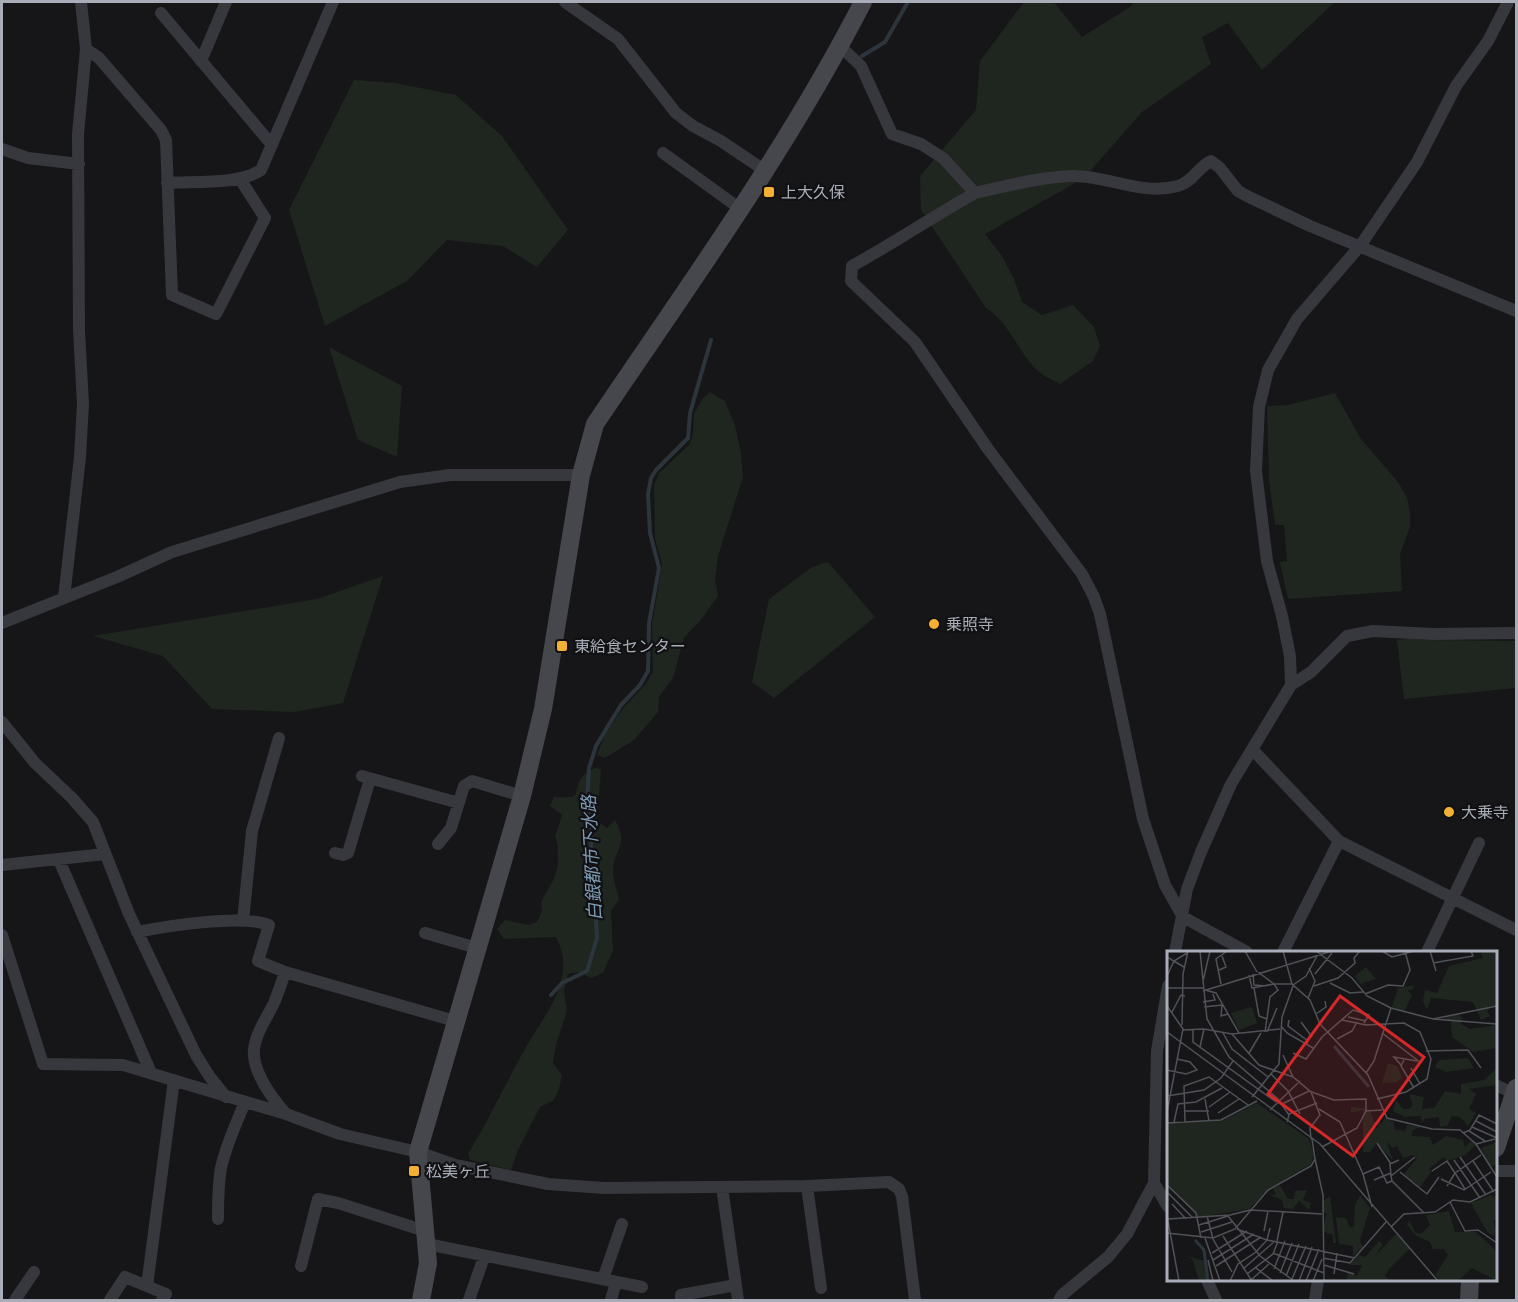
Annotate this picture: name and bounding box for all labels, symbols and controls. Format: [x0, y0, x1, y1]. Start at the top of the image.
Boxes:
place label: 上大久保 [781, 182, 845, 202]
marker: 上大久保 [762, 185, 776, 199]
place label: 乗照寺 [946, 614, 994, 634]
marker: 乗照寺 [927, 617, 941, 631]
place label: 東給食センター [574, 636, 686, 656]
marker: 東給食センター [555, 639, 569, 653]
water label: 白銀都市下水路 [577, 793, 606, 922]
place label: 大乗寺 [1461, 802, 1509, 822]
marker: 大乗寺 [1442, 805, 1456, 819]
inset map [1167, 951, 1497, 1281]
place label: 松美ヶ丘 [426, 1161, 490, 1181]
marker: 松美ヶ丘 [407, 1164, 421, 1178]

